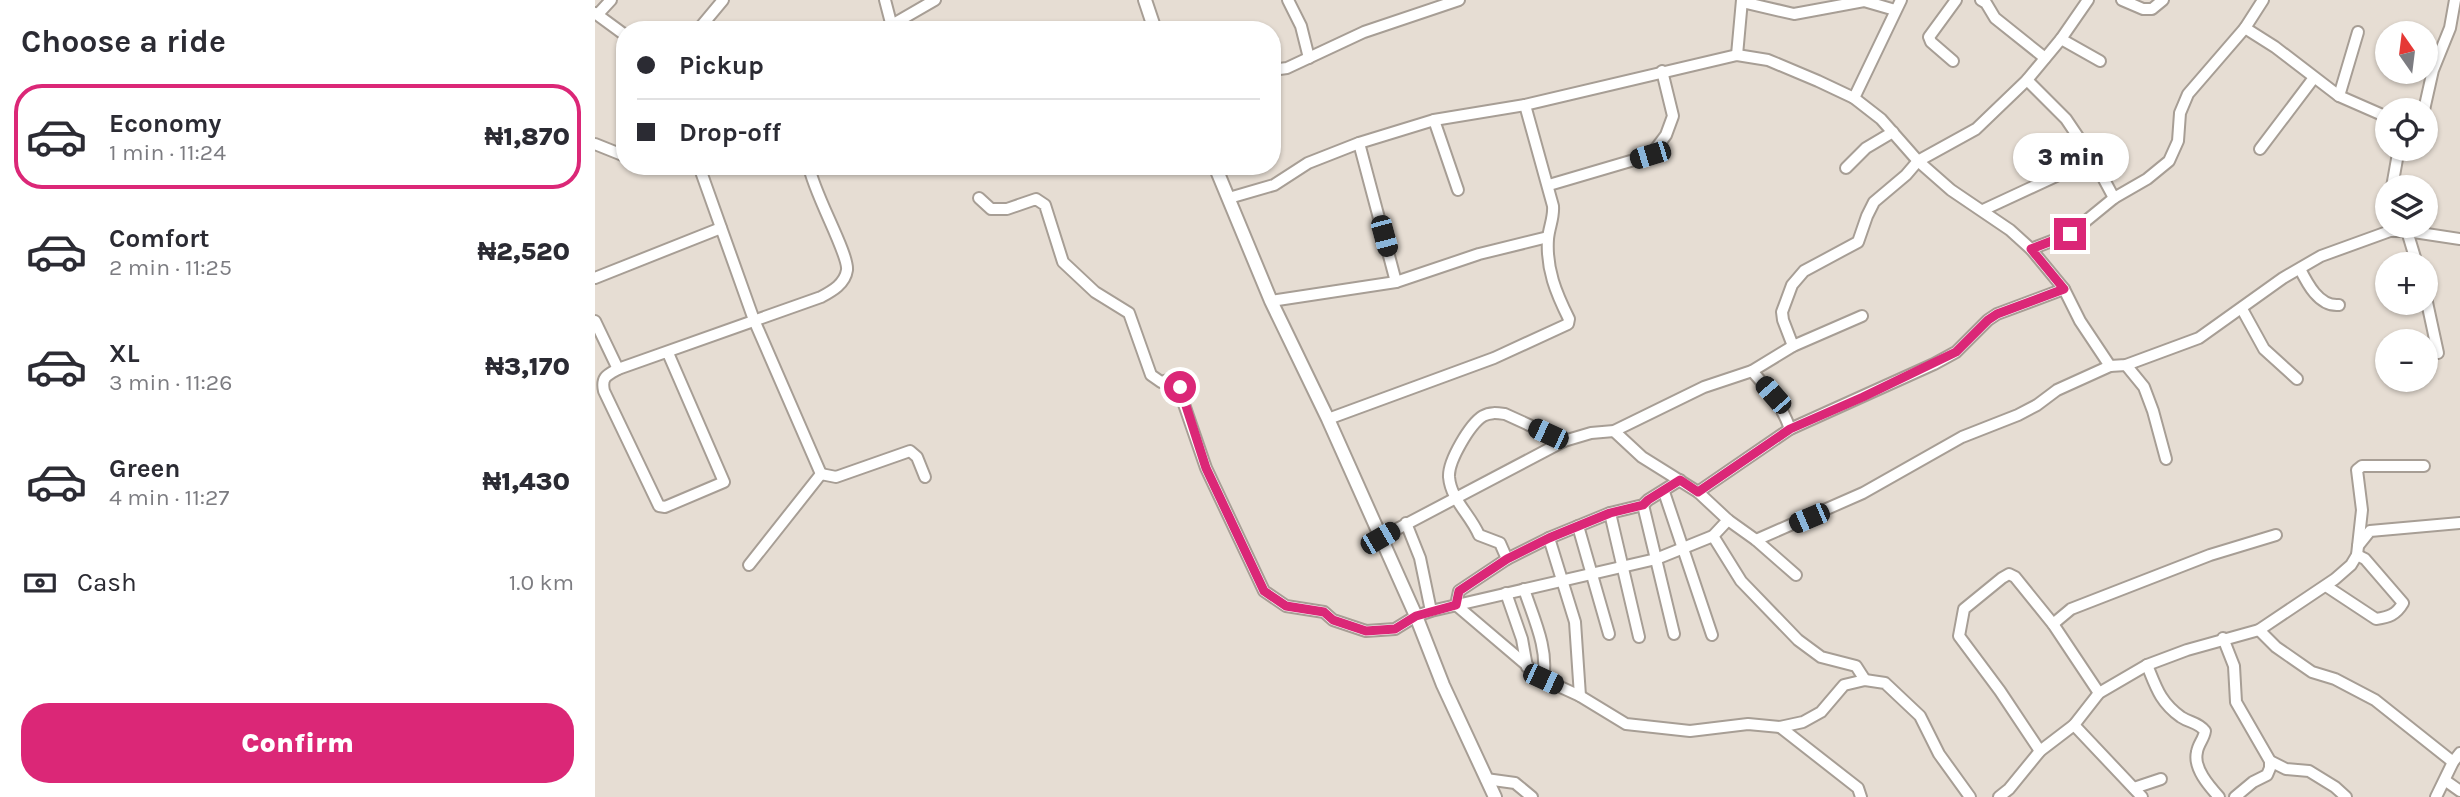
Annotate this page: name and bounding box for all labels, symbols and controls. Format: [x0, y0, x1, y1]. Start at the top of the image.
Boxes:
north arrow [2375, 21, 2438, 84]
map controls [2375, 21, 2438, 392]
text: Choose a ride [21, 23, 226, 60]
text: Pickup [679, 50, 764, 81]
button: locate [2375, 98, 2438, 161]
icon: car [25, 105, 88, 168]
text: Economy [109, 108, 221, 139]
text: Drop-off [679, 117, 781, 148]
text: ₦1,870 [485, 121, 570, 152]
callout: 3 min [2012, 132, 2128, 182]
text: 1 min · 11:24 [109, 139, 226, 166]
car [1627, 139, 1674, 171]
text: 3 min [2038, 144, 2104, 171]
button: layers [2375, 175, 2438, 238]
car [1369, 213, 1400, 259]
route end [2054, 218, 2086, 250]
icon: car [25, 220, 88, 283]
text: Comfort [109, 223, 210, 254]
text: ₦2,520 [477, 236, 570, 267]
button: + [2375, 252, 2438, 315]
text: 2 min · 11:25 [109, 254, 232, 281]
button: − [2375, 329, 2438, 392]
icon: car [25, 335, 88, 398]
text: XL [109, 338, 140, 369]
text: ₦3,170 [485, 351, 570, 382]
text: 3 min · 11:26 [109, 369, 232, 396]
route start [1164, 371, 1196, 403]
car [1752, 372, 1795, 418]
car [1525, 416, 1572, 452]
icon: car [25, 450, 88, 513]
text: Green [109, 453, 181, 484]
text: ₦1,430 [482, 466, 570, 497]
text: 4 min · 11:27 [109, 484, 229, 511]
car [1786, 500, 1833, 536]
car [1357, 518, 1404, 558]
icon: cash [21, 564, 59, 602]
text: Cash [77, 567, 137, 598]
text: 1.0 km [509, 569, 574, 596]
car [1520, 661, 1567, 697]
button: Confirm [21, 703, 574, 783]

